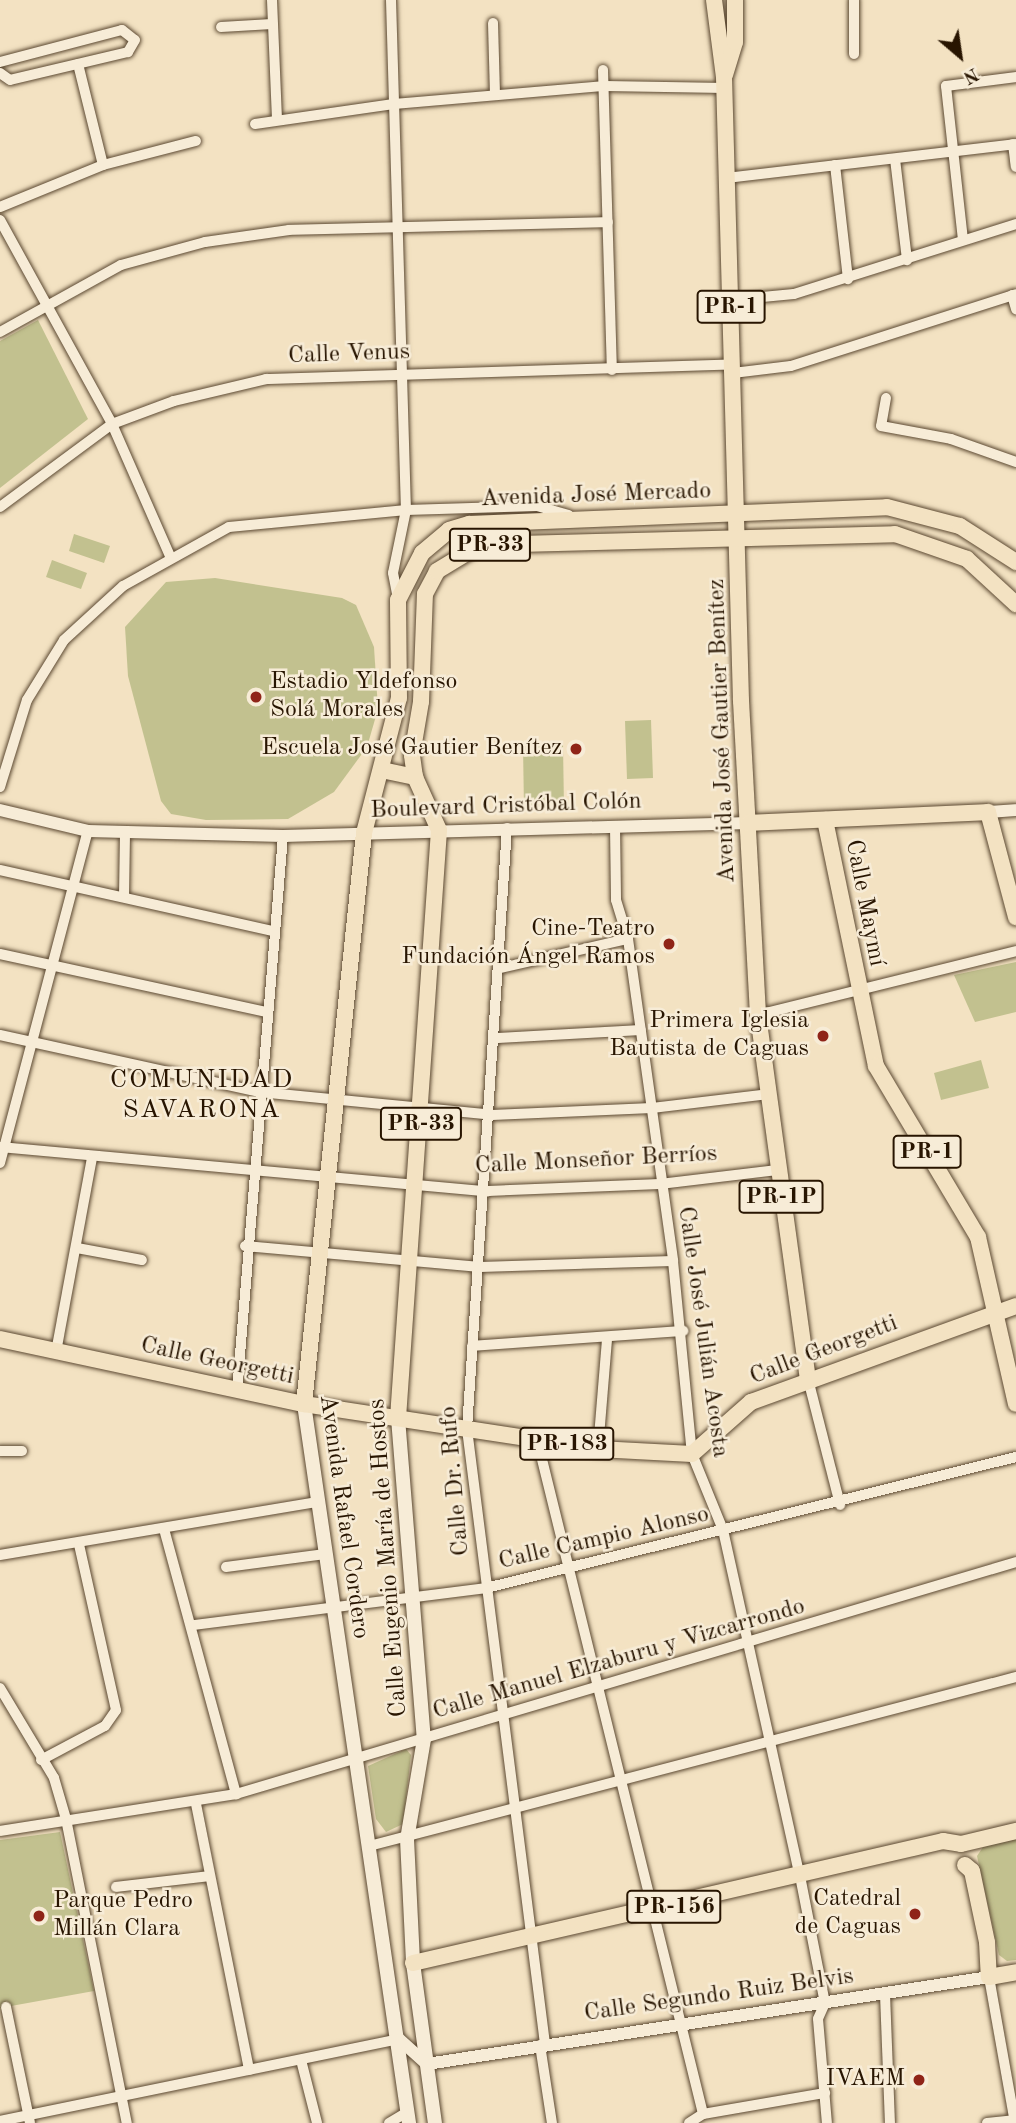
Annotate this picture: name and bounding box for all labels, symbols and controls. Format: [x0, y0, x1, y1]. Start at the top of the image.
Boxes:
north arrow [925, 21, 995, 91]
text: N [959, 63, 981, 87]
road number: PR-1 [696, 288, 766, 326]
street label: Calle Venus [287, 338, 411, 372]
street label: Avenida José Mercado [480, 478, 712, 514]
road number: PR-33 [448, 526, 532, 565]
street label: Avenida José Gautier Benítez [703, 578, 743, 884]
place label: Estadio Yldefonso Solá Morales [270, 669, 457, 725]
marker: Estadio Yldefonso Solá Morales [248, 689, 264, 705]
place label: Escuela José Gautier Benítez [261, 735, 562, 763]
marker: Escuela José Gautier Benítez [568, 741, 584, 757]
street label: Boulevard Cristóbal Colón [370, 788, 642, 826]
street label: Calle Maymí [838, 837, 890, 969]
place label: Cine-Teatro Fundación Ángel Ramos [401, 916, 655, 972]
marker: Cine-Teatro Fundación Ángel Ramos [661, 936, 677, 952]
place label: Primera Iglesia Bautista de Caguas [609, 1008, 809, 1064]
marker: Primera Iglesia Bautista de Caguas [815, 1028, 831, 1044]
district label: COMUNIDAD SAVARONA [111, 1065, 293, 1126]
road number: PR-33 [379, 1105, 463, 1144]
road number: PR-1 [892, 1133, 962, 1172]
street label: Calle Monseñor Berríos [474, 1140, 718, 1182]
road number: PR-1P [737, 1178, 825, 1216]
street label: Calle José Julián Acosta [670, 1205, 734, 1459]
street label: Calle Georgetti [746, 1310, 902, 1392]
street label: Calle Georgetti [138, 1332, 296, 1392]
street label: Avenida Rafael Cordero [312, 1393, 374, 1641]
street label: Calle Eugenio María de Hostos [364, 1398, 414, 1718]
street label: Calle Dr. Rufo [435, 1405, 477, 1557]
road number: PR-183 [518, 1424, 616, 1464]
street label: Calle Campio Alonso [496, 1501, 712, 1577]
street label: Calle Manuel Elzaburu y Vizcarrondo [430, 1593, 808, 1727]
place label: Catedral de Caguas [795, 1886, 901, 1942]
place label: Parque Pedro Millán Clara [53, 1888, 193, 1944]
road number: PR-156 [625, 1888, 723, 1926]
marker: Catedral de Caguas [907, 1906, 923, 1922]
marker: Parque Pedro Millán Clara [31, 1908, 47, 1924]
street label: Calle Segundo Ruiz Belvis [582, 1963, 856, 2029]
place label: IVAEM [825, 2066, 905, 2094]
marker: IVAEM [911, 2072, 927, 2088]

